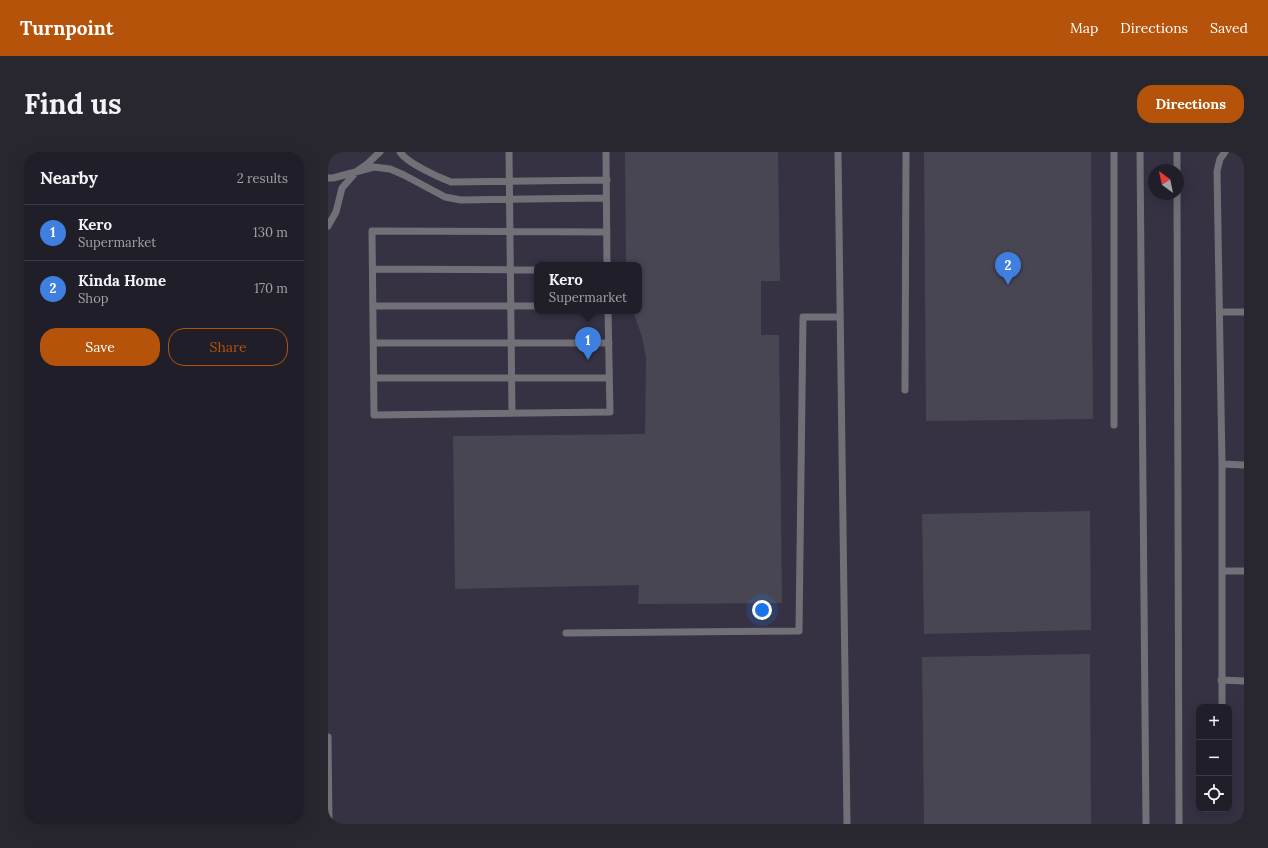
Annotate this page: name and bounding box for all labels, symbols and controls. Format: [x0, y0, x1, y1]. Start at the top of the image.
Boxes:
text: Turnpoint [20, 16, 114, 40]
text: Map [1070, 19, 1098, 37]
text: Directions [1120, 19, 1188, 37]
text: Saved [1210, 19, 1248, 37]
button: Directions [1137, 85, 1244, 123]
text: Find us [24, 86, 122, 122]
north arrow [1148, 164, 1184, 200]
text: Nearby [40, 167, 98, 189]
text: 2 results [237, 170, 288, 187]
text: Kero [78, 215, 112, 234]
text: 1 [50, 224, 56, 241]
text: 130 m [253, 224, 288, 241]
text: Supermarket [78, 234, 156, 251]
pin: 2 [995, 252, 1021, 285]
popup [534, 262, 642, 314]
text: Kero [549, 270, 583, 289]
text: Kinda Home [78, 271, 166, 290]
text: 2 [50, 280, 56, 297]
text: 170 m [254, 280, 288, 297]
text: Supermarket [549, 289, 627, 306]
text: Shop [78, 290, 109, 307]
pin: 1 [575, 327, 601, 360]
button: Save [40, 328, 160, 366]
button: Share [168, 328, 288, 366]
your location [752, 600, 772, 620]
map controls [1196, 704, 1232, 812]
button: + [1196, 704, 1232, 740]
button: − [1196, 740, 1232, 776]
button: locate [1196, 776, 1232, 812]

